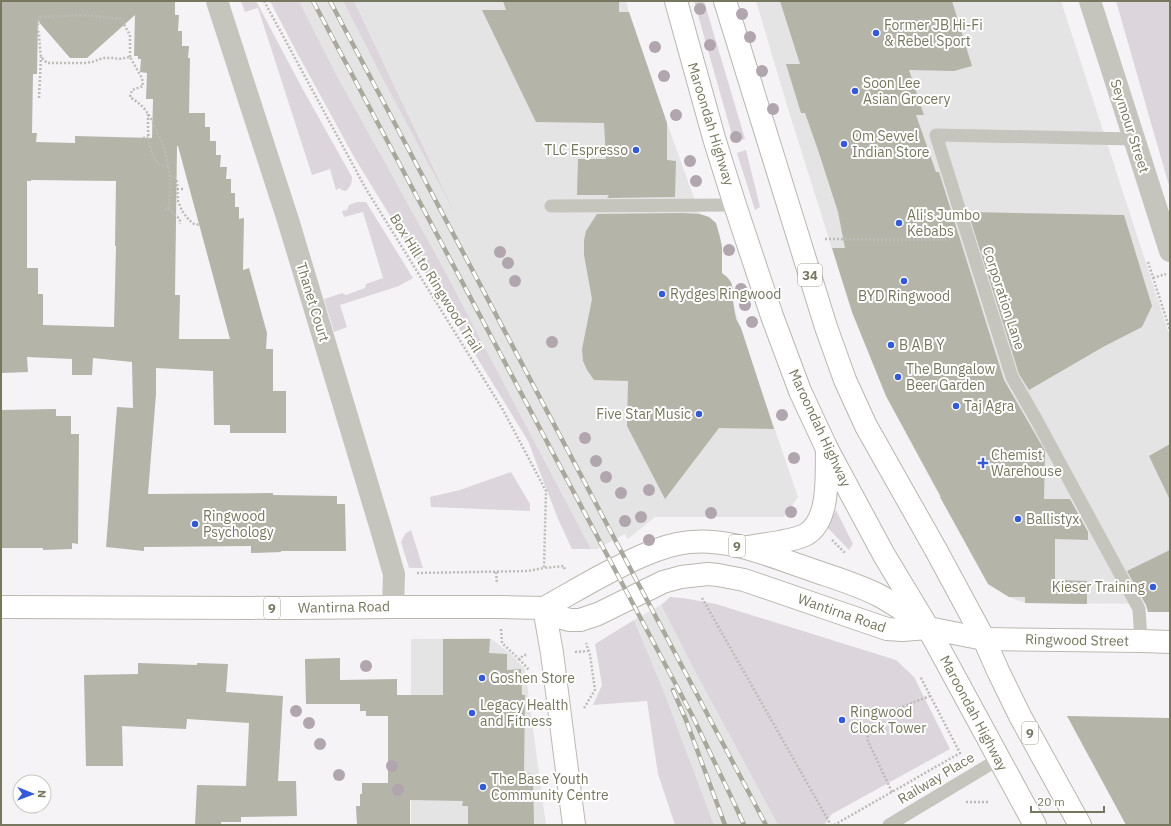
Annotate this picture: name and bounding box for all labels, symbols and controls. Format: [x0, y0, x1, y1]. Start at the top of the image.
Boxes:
place label: Former JB Hi-Fi & Rebel Sport [884, 16, 983, 50]
marker: Former JB Hi-Fi & Rebel Sport [871, 28, 881, 38]
street label: Maroondah Highway [684, 60, 738, 188]
place label: Soon Lee Asian Grocery [863, 74, 951, 108]
street label: Seymour Street [1106, 77, 1154, 175]
marker: Soon Lee Asian Grocery [850, 86, 860, 96]
place label: Om Sevvel Indian Store [852, 127, 930, 161]
marker: Om Sevvel Indian Store [839, 139, 849, 149]
place label: TLC Espresso [544, 141, 628, 159]
marker: TLC Espresso [631, 145, 641, 155]
place label: Ali's Jumbo Kebabs [907, 206, 980, 240]
street label: Box Hill to Ringwood Trail [386, 210, 486, 356]
marker: Ali's Jumbo Kebabs [894, 218, 904, 228]
street label: Corporation Lane [979, 244, 1029, 352]
street label: Thanet Court [292, 260, 334, 344]
road number: 34 [798, 264, 822, 286]
marker: BYD Ringwood [899, 276, 909, 286]
place label: Rydges Ringwood [670, 285, 781, 303]
place label: BYD Ringwood [858, 287, 950, 305]
marker: Rydges Ringwood [657, 289, 667, 299]
place label: B A B Y [899, 336, 945, 354]
marker: B A B Y [886, 340, 896, 350]
place label: The Bungalow Beer Garden [906, 360, 995, 394]
street label: Maroondah Highway [785, 366, 855, 490]
marker: The Bungalow Beer Garden [893, 372, 903, 382]
place label: Taj Agra [964, 397, 1015, 415]
marker: Taj Agra [951, 401, 961, 411]
place label: Five Star Music [596, 405, 691, 423]
marker: Five Star Music [694, 409, 704, 419]
place label: Chemist Warehouse [991, 446, 1062, 480]
marker: Chemist Warehouse [978, 458, 988, 468]
place label: Ringwood Psychology [203, 507, 274, 541]
place label: Ballistyx [1026, 510, 1079, 528]
marker: Ballistyx [1013, 514, 1023, 524]
marker: Ringwood Psychology [190, 519, 200, 529]
road number: 9 [729, 535, 745, 557]
place label: Kieser Training [1052, 578, 1146, 596]
marker: Kieser Training [1148, 582, 1158, 592]
street label: Wantirna Road [795, 589, 889, 637]
road number: 9 [264, 597, 280, 619]
street label: Wantirna Road [298, 597, 390, 617]
street label: Ringwood Street [1025, 630, 1129, 650]
street label: Maroondah Highway [936, 652, 1012, 774]
place label: Goshen Store [490, 669, 575, 687]
marker: Goshen Store [477, 673, 487, 683]
place label: Legacy Health and Fitness [480, 696, 568, 730]
place label: Ringwood Clock Tower [850, 703, 926, 737]
marker: Legacy Health and Fitness [467, 708, 477, 718]
marker: Ringwood Clock Tower [837, 715, 847, 725]
road number: 9 [1022, 722, 1038, 744]
street label: Railway Place [894, 748, 978, 808]
place label: The Base Youth Community Centre [491, 770, 609, 804]
north arrow [12, 774, 52, 814]
marker: The Base Youth Community Centre [478, 782, 488, 792]
scale bar [1031, 788, 1104, 814]
text: N [35, 790, 49, 798]
text: 20 m [1037, 794, 1065, 809]

